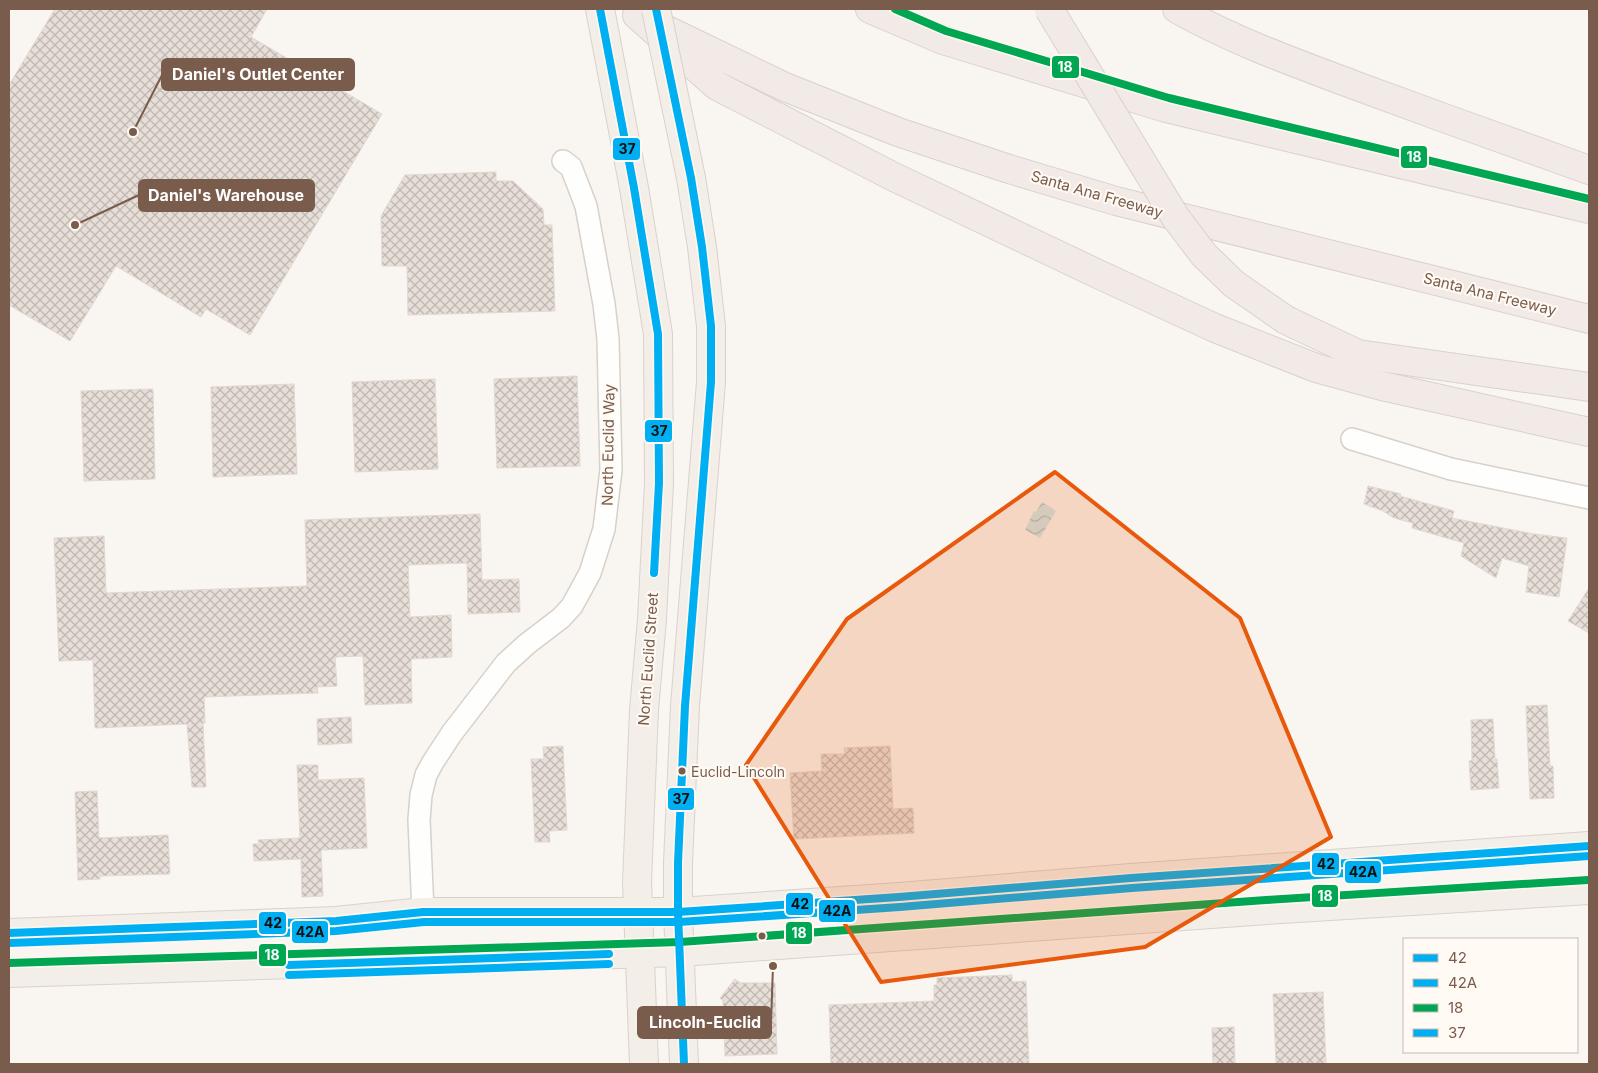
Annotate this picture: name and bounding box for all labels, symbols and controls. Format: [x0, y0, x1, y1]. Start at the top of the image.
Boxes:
line badge: 18 [1051, 55, 1080, 79]
text: 18 [1057, 58, 1073, 75]
callout: Daniel's Outlet Center [162, 59, 354, 90]
text: Daniel's Outlet Center [172, 64, 344, 84]
line badge: 37 [612, 137, 641, 161]
text: 37 [618, 140, 636, 157]
line badge: 18 [1400, 145, 1428, 169]
text: 18 [1406, 148, 1422, 165]
street label: Santa Ana Freeway [1029, 166, 1166, 222]
callout: Daniel's Warehouse [139, 180, 314, 211]
text: Daniel's Warehouse [148, 185, 304, 205]
street label: Santa Ana Freeway [1422, 268, 1559, 320]
street label: North Euclid Way [597, 383, 619, 506]
line badge: 37 [644, 419, 673, 443]
text: 37 [650, 422, 668, 439]
street label: North Euclid Street [634, 592, 662, 726]
place label: Euclid-Lincoln [691, 763, 785, 780]
marker: Euclid-Lincoln [677, 766, 687, 776]
line badge: 37 [667, 787, 695, 811]
text: 37 [672, 790, 690, 807]
line badge: 42 [1311, 852, 1340, 876]
text: 42 [1317, 855, 1335, 872]
line badge: 42A [1344, 860, 1382, 884]
text: 42A [1349, 863, 1378, 880]
line badge: 18 [1311, 884, 1339, 908]
text: 18 [1317, 887, 1333, 904]
line badge: 42 [785, 892, 814, 916]
text: 42 [791, 895, 809, 912]
line badge: 42A [818, 899, 856, 923]
text: 42A [823, 902, 852, 919]
line badge: 42 [258, 911, 287, 935]
text: 42 [264, 914, 282, 931]
line badge: 42A [291, 920, 329, 944]
line badge: 18 [785, 921, 813, 945]
text: 42A [296, 923, 325, 940]
text: 18 [791, 924, 807, 941]
unlabelled marker [757, 931, 767, 941]
legend [1403, 938, 1578, 1053]
line badge: 18 [258, 943, 287, 967]
text: 18 [264, 946, 280, 963]
text: 42 [1448, 948, 1467, 967]
text: 42A [1448, 973, 1477, 992]
text: 18 [1448, 998, 1463, 1017]
callout: Lincoln-Euclid [638, 1007, 771, 1038]
text: Lincoln-Euclid [649, 1012, 761, 1032]
text: 37 [1448, 1023, 1466, 1042]

